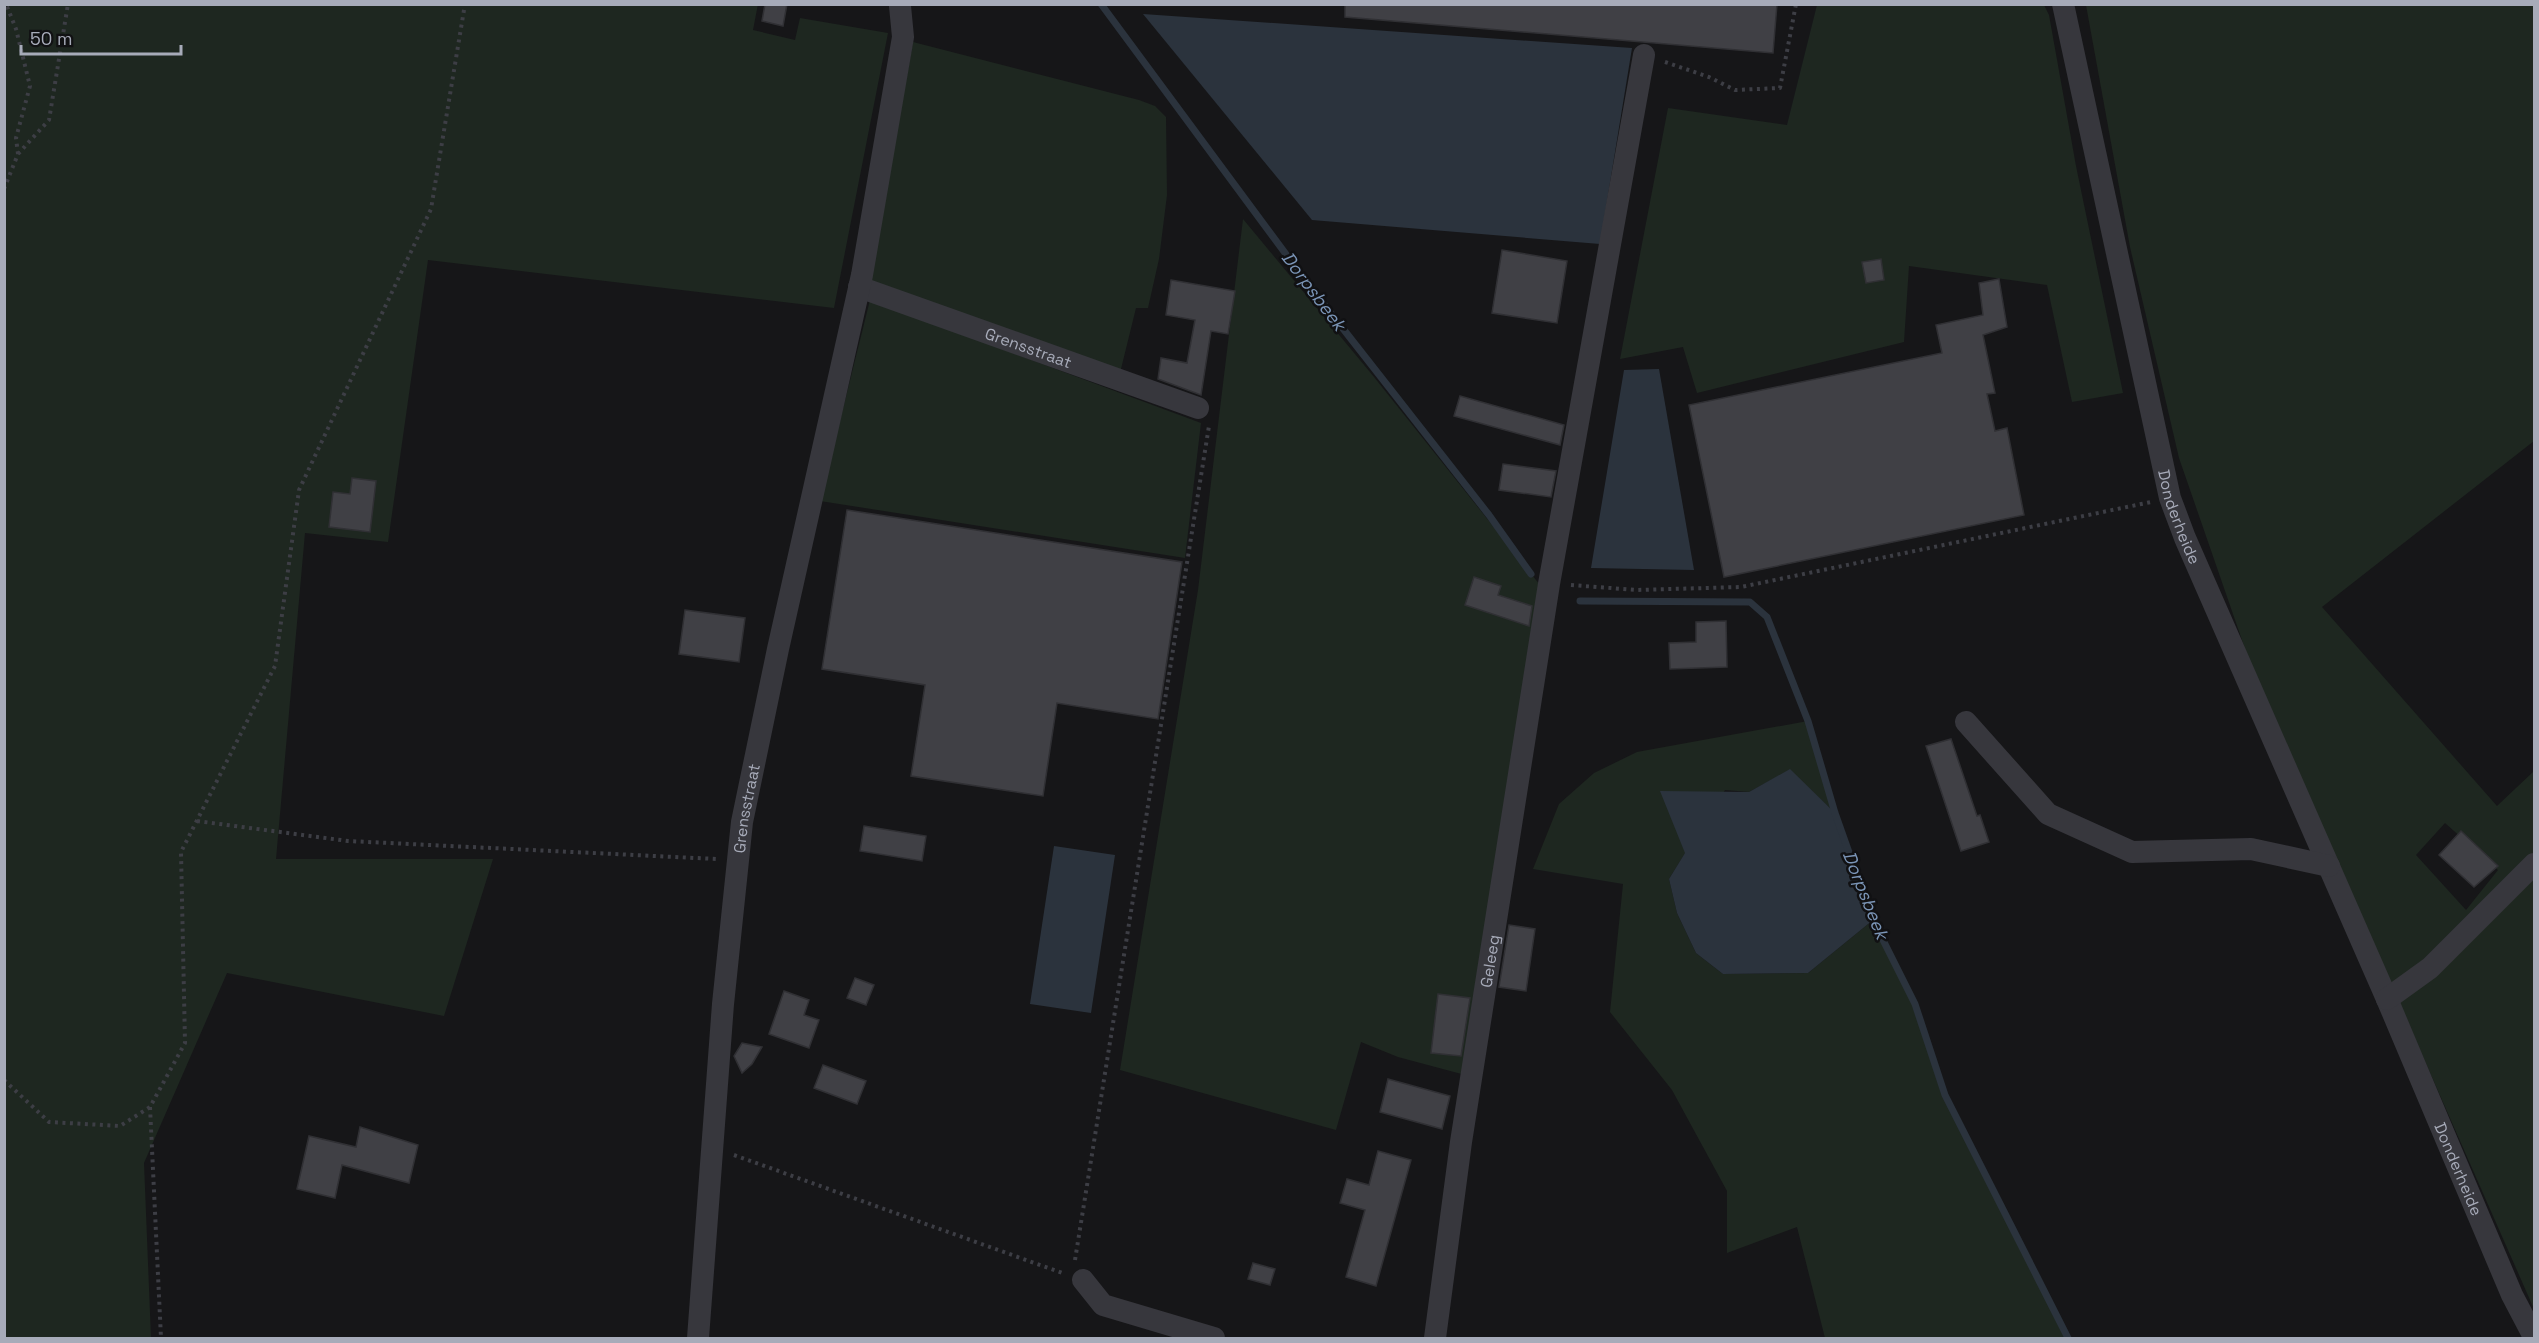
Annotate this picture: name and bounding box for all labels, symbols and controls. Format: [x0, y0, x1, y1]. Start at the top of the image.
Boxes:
scale bar [21, 18, 182, 56]
text: 50 m [30, 27, 72, 50]
water label: Dorpsbeek [1277, 247, 1353, 337]
street label: Grensstraat [982, 322, 1075, 373]
street label: Donderheide [2154, 467, 2206, 567]
street label: Grensstraat [728, 762, 764, 854]
water label: Dorpsbeek [1838, 847, 1895, 945]
street label: Geleeg [1475, 933, 1504, 989]
street label: Donderheide [2430, 1119, 2488, 1219]

